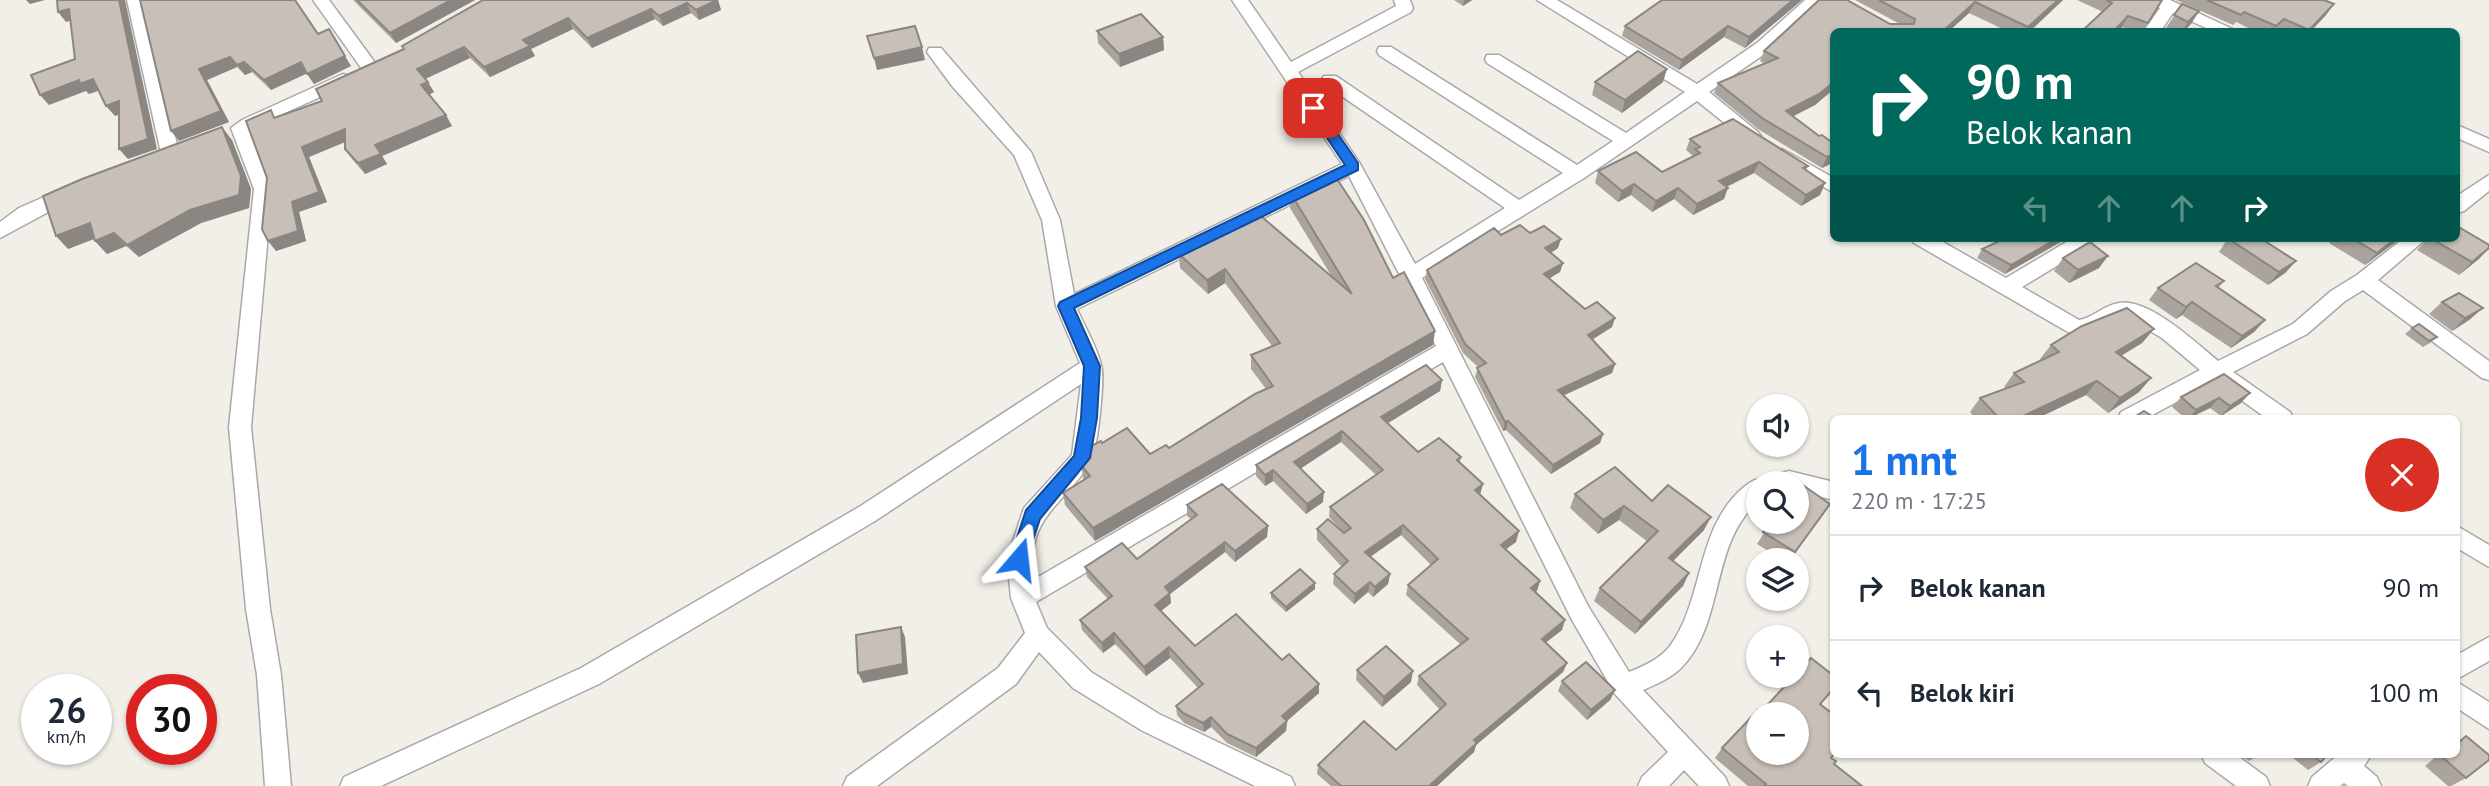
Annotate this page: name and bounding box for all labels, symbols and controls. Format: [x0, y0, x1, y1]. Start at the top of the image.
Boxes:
text: 90 m [1966, 49, 2073, 113]
icon: right [1851, 56, 1942, 147]
pin [1283, 78, 1343, 138]
icon: arrive [1294, 89, 1332, 127]
text: Belok kanan [1966, 111, 2132, 153]
icon: left [2017, 189, 2055, 227]
icon: ahead [2090, 189, 2128, 227]
icon: ahead [2163, 189, 2201, 227]
icon: right [2236, 189, 2274, 227]
map controls [1746, 394, 1809, 765]
button: sound [1746, 394, 1809, 457]
text: 1 mnt [1851, 432, 1957, 487]
button: close [2365, 438, 2439, 512]
button: search [1746, 471, 1809, 534]
text: 220 m · 17:25 [1851, 486, 1987, 515]
position arrow [982, 522, 1056, 596]
button: layers [1746, 548, 1809, 611]
icon: right [1851, 569, 1889, 607]
text: Belok kanan [1910, 571, 2046, 604]
text: 90 m [2383, 571, 2439, 604]
button: + [1746, 625, 1809, 688]
speed limit sign: 30 [126, 674, 217, 765]
icon: left [1851, 674, 1889, 712]
text: Belok kiri [1910, 676, 2015, 709]
text: 100 m [2368, 676, 2439, 709]
text: 26 [47, 687, 86, 733]
button: − [1746, 702, 1809, 765]
text: km/h [47, 725, 86, 748]

